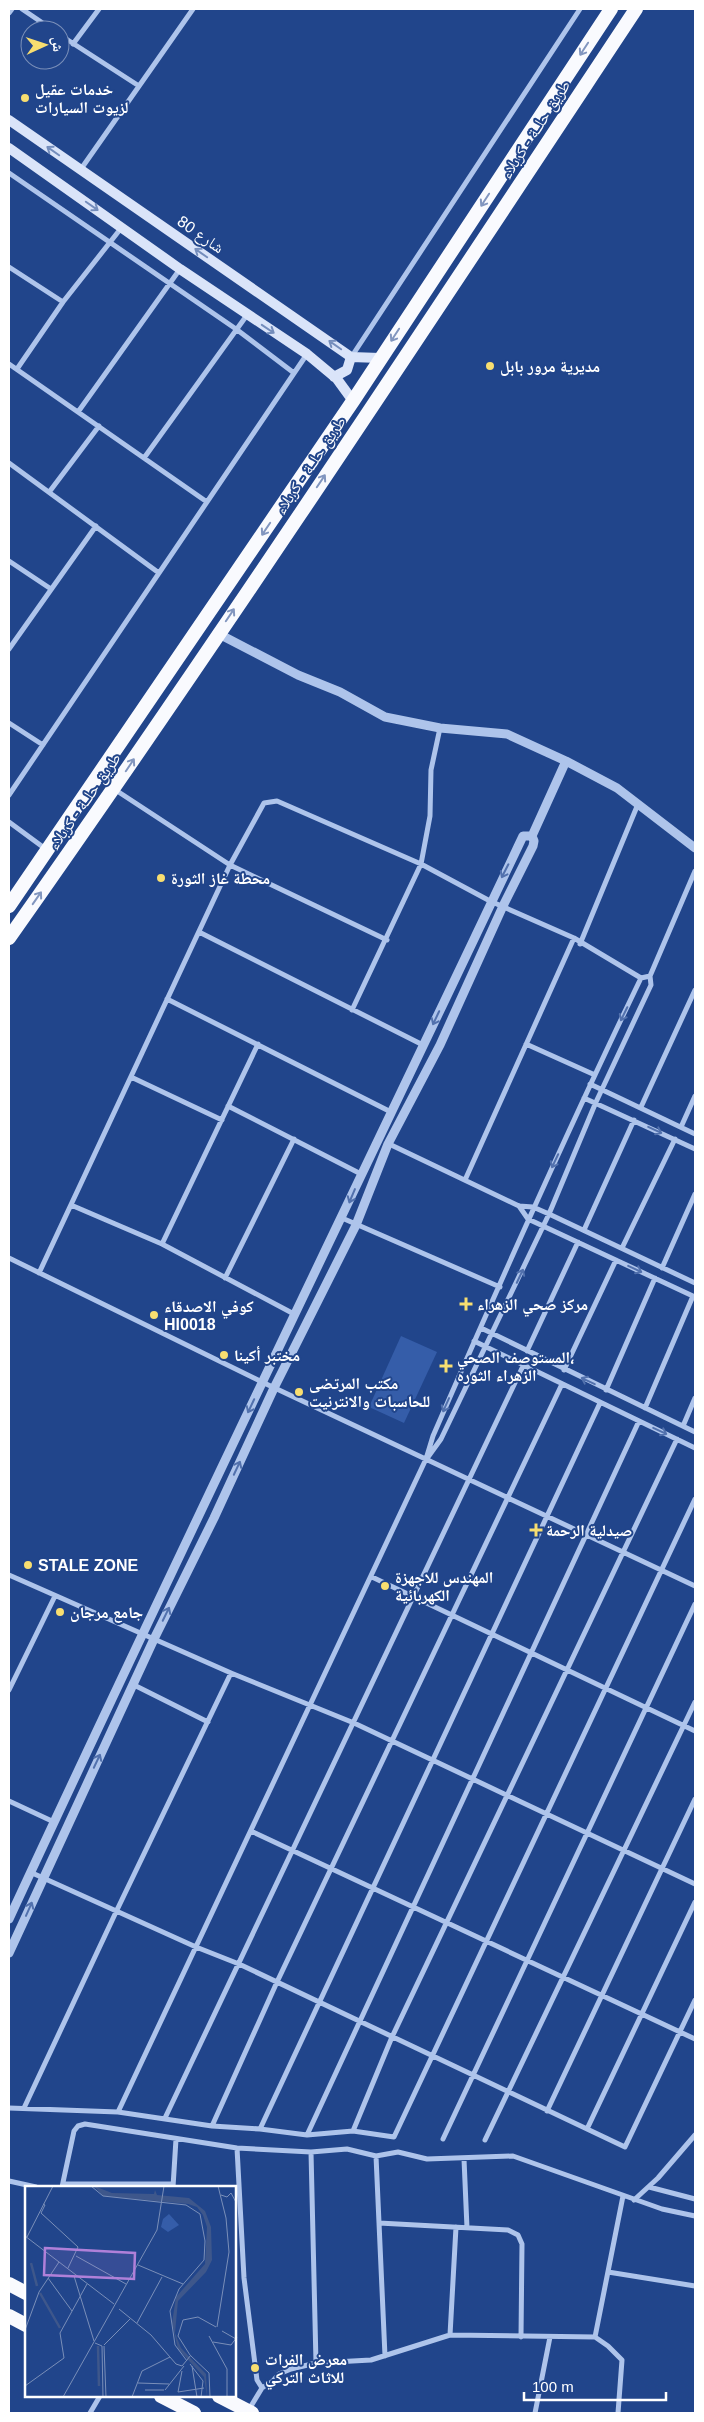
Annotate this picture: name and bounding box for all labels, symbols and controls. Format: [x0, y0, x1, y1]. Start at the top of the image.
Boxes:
north arrow [20, 20, 70, 70]
text: ش [49, 36, 66, 52]
one-way arrow [579, 42, 589, 56]
street label: طريق حلــة - كربلاء [497, 77, 575, 183]
place label: خدمات عقيل لزيوت السيارات [35, 81, 128, 116]
marker: خدمات عقيل لزيوت السيارات [19, 92, 31, 104]
one-way arrow [46, 146, 60, 156]
one-way arrow [479, 192, 489, 206]
one-way arrow [85, 201, 99, 211]
street label: شارع 80 [173, 212, 227, 258]
one-way arrow [195, 248, 209, 258]
one-way arrow [261, 324, 275, 334]
one-way arrow [390, 328, 400, 342]
one-way arrow [328, 340, 342, 350]
place label: مديرية مرور بابل [500, 358, 600, 376]
marker: مديرية مرور بابل [484, 360, 496, 372]
street label: طريق حلــة - كربلاء [272, 413, 351, 518]
one-way arrow [316, 474, 326, 488]
one-way arrow [261, 522, 271, 536]
one-way arrow [225, 609, 235, 623]
street label: طريق حلــة - كربلاء [45, 750, 126, 854]
one-way arrow [125, 758, 135, 772]
one-way arrow [500, 863, 509, 878]
place label: محطة غاز الثورة [171, 870, 270, 887]
marker: محطة غاز الثورة [155, 872, 167, 884]
one-way arrow [32, 891, 42, 905]
one-way arrow [619, 1006, 628, 1021]
one-way arrow [431, 1010, 440, 1025]
one-way arrow [648, 1126, 663, 1136]
one-way arrow [549, 1153, 559, 1168]
one-way arrow [346, 1188, 356, 1203]
one-way arrow [628, 1264, 643, 1274]
one-way arrow [516, 1269, 526, 1284]
place label: مركز صحي الزهراء [477, 1296, 588, 1317]
marker: مركز صحي الزهراء [459, 1297, 473, 1311]
place label: كوفي الاصدقاء Hl0018 [164, 1298, 254, 1333]
marker: كوفي الاصدقاء Hl0018 [148, 1309, 160, 1321]
place label: مختبر أكينا [234, 1346, 300, 1365]
marker: مختبر أكينا [218, 1349, 230, 1361]
place label: المستوصف الصحي، الزهراء الثوره [457, 1349, 574, 1384]
marker: المستوصف الصحي، الزهراء الثوره [439, 1359, 453, 1373]
place label: مكتب المرتضى للحاسبات والانترنيت [309, 1375, 430, 1411]
one-way arrow [581, 1376, 596, 1385]
marker: مكتب المرتضى للحاسبات والانترنيت [293, 1386, 305, 1398]
one-way arrow [441, 1397, 451, 1412]
one-way arrow [245, 1398, 255, 1413]
one-way arrow [652, 1427, 667, 1436]
one-way arrow [233, 1461, 242, 1476]
place label: صيدلية الرحمة [546, 1522, 632, 1539]
marker: صيدلية الرحمة [530, 1524, 542, 1536]
place label: STALE ZONE [38, 1557, 138, 1574]
marker: STALE ZONE [22, 1559, 34, 1571]
place label: المهندس للاجهزة الكهربائية [395, 1569, 493, 1605]
marker: المهندس للاجهزة الكهربائية [379, 1580, 391, 1592]
place label: جامع مرجان [70, 1604, 143, 1623]
marker: جامع مرجان [54, 1606, 66, 1618]
one-way arrow [162, 1607, 171, 1622]
one-way arrow [93, 1754, 102, 1769]
one-way arrow [25, 1902, 34, 1917]
inset map [25, 2186, 236, 2397]
place label: معرض الفرات للاثاث التركي [265, 2351, 347, 2390]
marker: معرض الفرات للاثاث التركي [249, 2362, 261, 2374]
scale bar [524, 2370, 666, 2402]
text: 100 m [532, 2378, 574, 2395]

